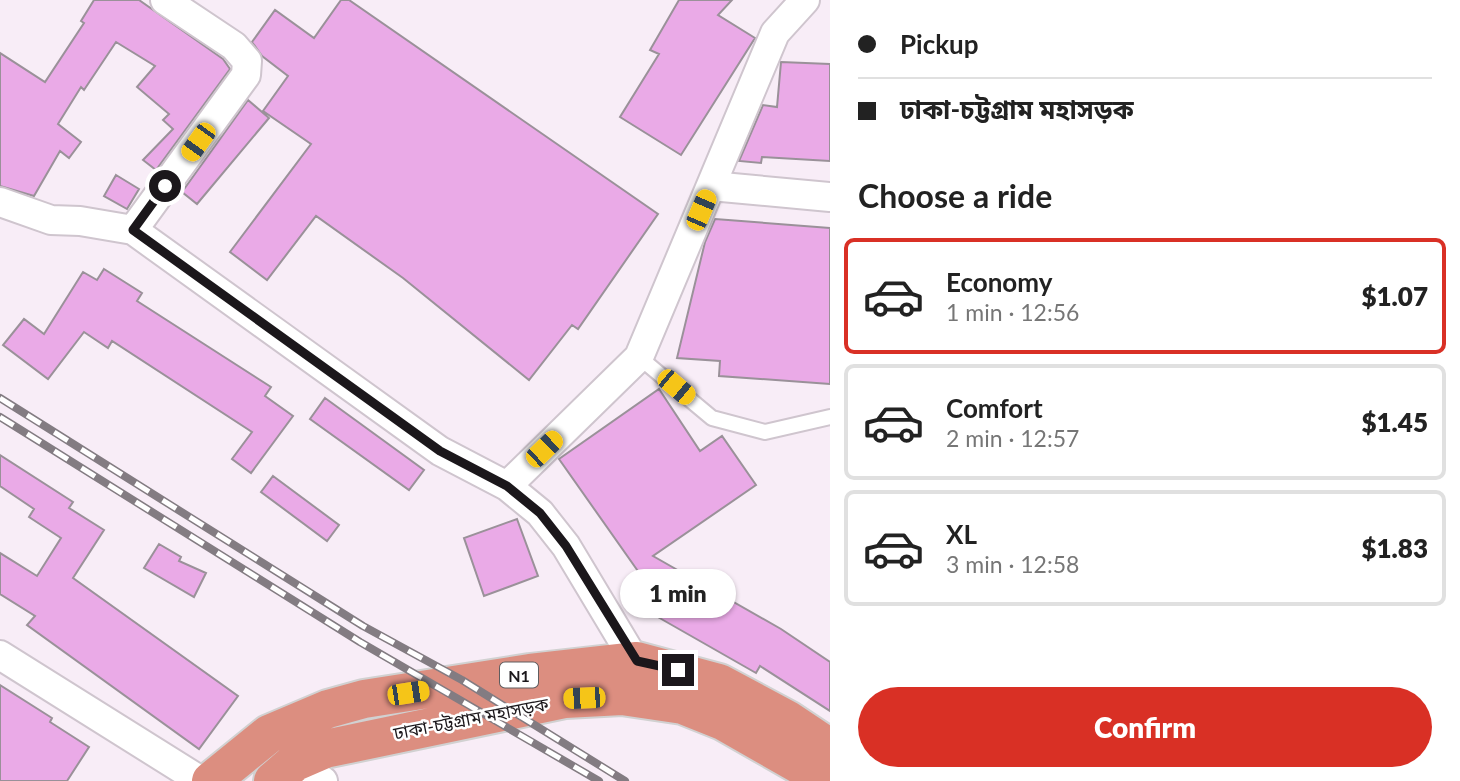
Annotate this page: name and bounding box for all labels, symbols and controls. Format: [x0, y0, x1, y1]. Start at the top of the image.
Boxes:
text: Pickup [900, 28, 979, 60]
text: ঢাকা-চট্টগ্রাম মহাসড়ক [900, 93, 1134, 125]
car [178, 119, 219, 165]
route start [149, 170, 181, 202]
text: Choose a ride [858, 176, 1052, 215]
car [684, 187, 719, 233]
icon: car [862, 265, 925, 328]
text: Economy [946, 266, 1052, 298]
text: $1.07 [1361, 280, 1428, 312]
text: 1 min · 12:56 [946, 298, 1079, 326]
car [654, 365, 699, 409]
icon: car [862, 391, 925, 454]
text: Comfort [946, 392, 1043, 424]
text: $1.45 [1361, 406, 1428, 438]
text: 2 min · 12:57 [946, 424, 1079, 452]
car [522, 427, 567, 471]
icon: car [862, 517, 925, 580]
text: XL [946, 518, 977, 550]
text: $1.83 [1361, 532, 1428, 564]
text: 3 min · 12:58 [946, 550, 1079, 578]
callout: 1 min [620, 568, 736, 618]
text: 1 min [649, 579, 707, 607]
route end [662, 654, 694, 686]
road number: N1 [500, 662, 538, 688]
car [386, 679, 431, 707]
car [563, 687, 606, 709]
button: Confirm [858, 687, 1432, 767]
street label: ঢাকা-চট্টগ্রাম মহাসড়ক [391, 692, 551, 744]

